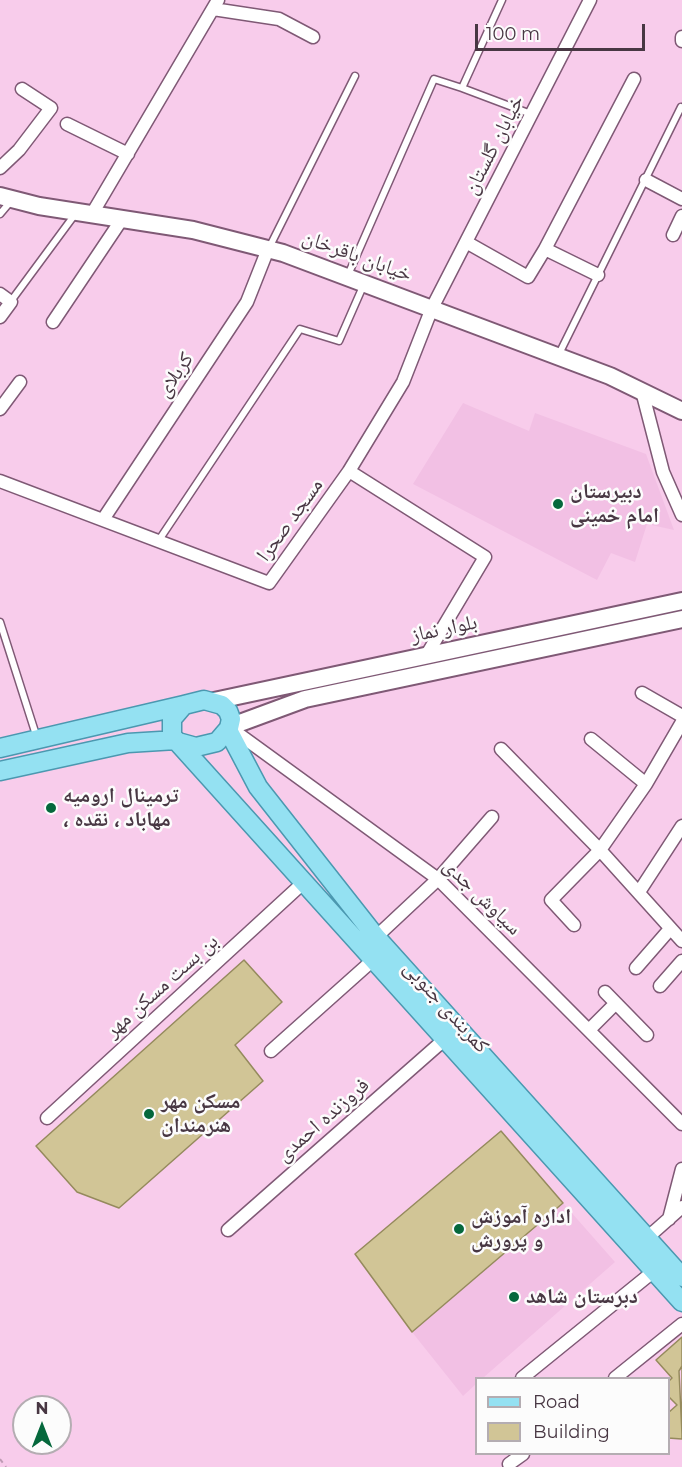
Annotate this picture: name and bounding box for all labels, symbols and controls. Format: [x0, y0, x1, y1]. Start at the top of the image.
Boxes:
scale bar [478, 12, 648, 50]
text: 100 m [486, 23, 540, 45]
street label: خیابان گلستان [458, 91, 530, 199]
street label: خیابان باقرخان [299, 225, 415, 287]
street label: کربلای [151, 348, 199, 402]
street label: مسجد صحرا [251, 473, 329, 567]
place label: دبیرستان امام خمینی [570, 479, 659, 529]
marker: دبیرستان امام خمینی [551, 497, 565, 511]
street label: بلوار نماز [409, 610, 479, 648]
place label: ترمینال ارومیه ، مهاباد ، نقده [63, 783, 179, 833]
marker: ترمینال ارومیه ، مهاباد ، نقده [44, 801, 58, 815]
street label: سیاوش جدی [437, 853, 527, 941]
street label: بن بست مسکن مهر [100, 929, 224, 1043]
street label: کمربندی جنوبی [398, 956, 494, 1058]
street label: فروزنده احمدی [271, 1073, 375, 1167]
place label: مسکن مهر هنرمندان [161, 1089, 240, 1139]
marker: مسکن مهر هنرمندان [142, 1107, 156, 1121]
place label: اداره آموزش و پرورش [471, 1204, 571, 1254]
marker: اداره آموزش و پرورش [452, 1222, 466, 1236]
place label: دبرستان شاهد [526, 1284, 638, 1310]
marker: دبرستان شاهد [507, 1290, 521, 1304]
legend [475, 1377, 670, 1455]
text: Road [533, 1391, 580, 1413]
north arrow [12, 1395, 72, 1455]
text: N [36, 1399, 48, 1418]
text: Building [533, 1421, 610, 1443]

